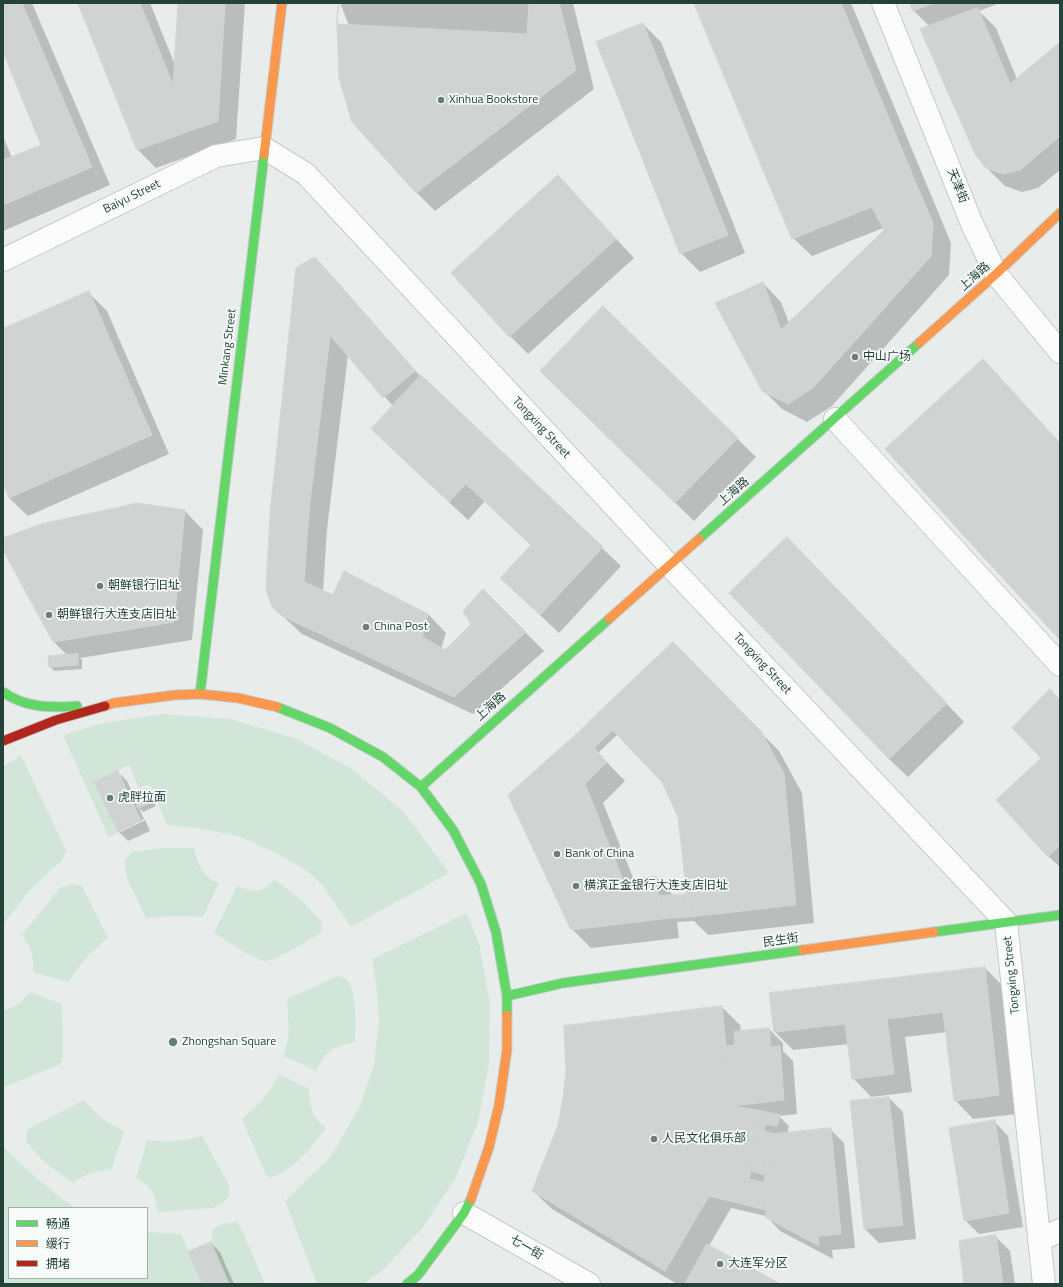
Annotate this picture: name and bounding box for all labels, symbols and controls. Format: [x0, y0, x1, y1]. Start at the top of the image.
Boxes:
place label: Xinhua Bookstore [449, 93, 538, 107]
marker: Xinhua Bookstore [436, 95, 446, 105]
street label: 天津街 [944, 167, 970, 205]
street label: Baiyu Street [101, 177, 163, 217]
street label: 上海路 [957, 260, 993, 294]
street label: Minkang Street [216, 308, 240, 386]
place label: 中山广场 [863, 350, 911, 364]
marker: 中山广场 [850, 352, 860, 362]
street label: Tongxing Street [509, 394, 573, 462]
street label: 上海路 [716, 475, 752, 509]
place label: 朝鲜银行旧址 [108, 579, 180, 593]
marker: 朝鲜银行旧址 [95, 581, 105, 591]
place label: 朝鲜银行大连支店旧址 [57, 608, 177, 622]
marker: 朝鲜银行大连支店旧址 [44, 610, 54, 620]
place label: China Post [374, 620, 428, 634]
marker: China Post [361, 622, 371, 632]
street label: Tongxing Street [730, 630, 794, 698]
street label: 上海路 [473, 690, 509, 724]
place label: 虎胖拉面 [118, 791, 166, 805]
marker: 虎胖拉面 [105, 793, 115, 803]
place label: Bank of China [565, 847, 634, 861]
marker: Bank of China [552, 849, 562, 859]
place label: 横滨正金银行大连支店旧址 [584, 879, 728, 893]
marker: 横滨正金银行大连支店旧址 [571, 881, 581, 891]
street label: 民生街 [762, 931, 800, 951]
street label: Tongxing Street [1001, 935, 1023, 1015]
place label: Zhongshan Square [182, 1035, 276, 1049]
marker: Zhongshan Square [167, 1036, 179, 1048]
place label: 人民文化俱乐部 [662, 1132, 746, 1146]
marker: 人民文化俱乐部 [649, 1134, 659, 1144]
legend [8, 1207, 148, 1279]
text: 畅通 [46, 1214, 70, 1233]
street label: 七一街 [507, 1233, 545, 1263]
text: 缓行 [46, 1234, 70, 1253]
text: 拥堵 [46, 1254, 70, 1273]
place label: 大连军分区 [728, 1257, 788, 1271]
marker: 大连军分区 [715, 1259, 725, 1269]

